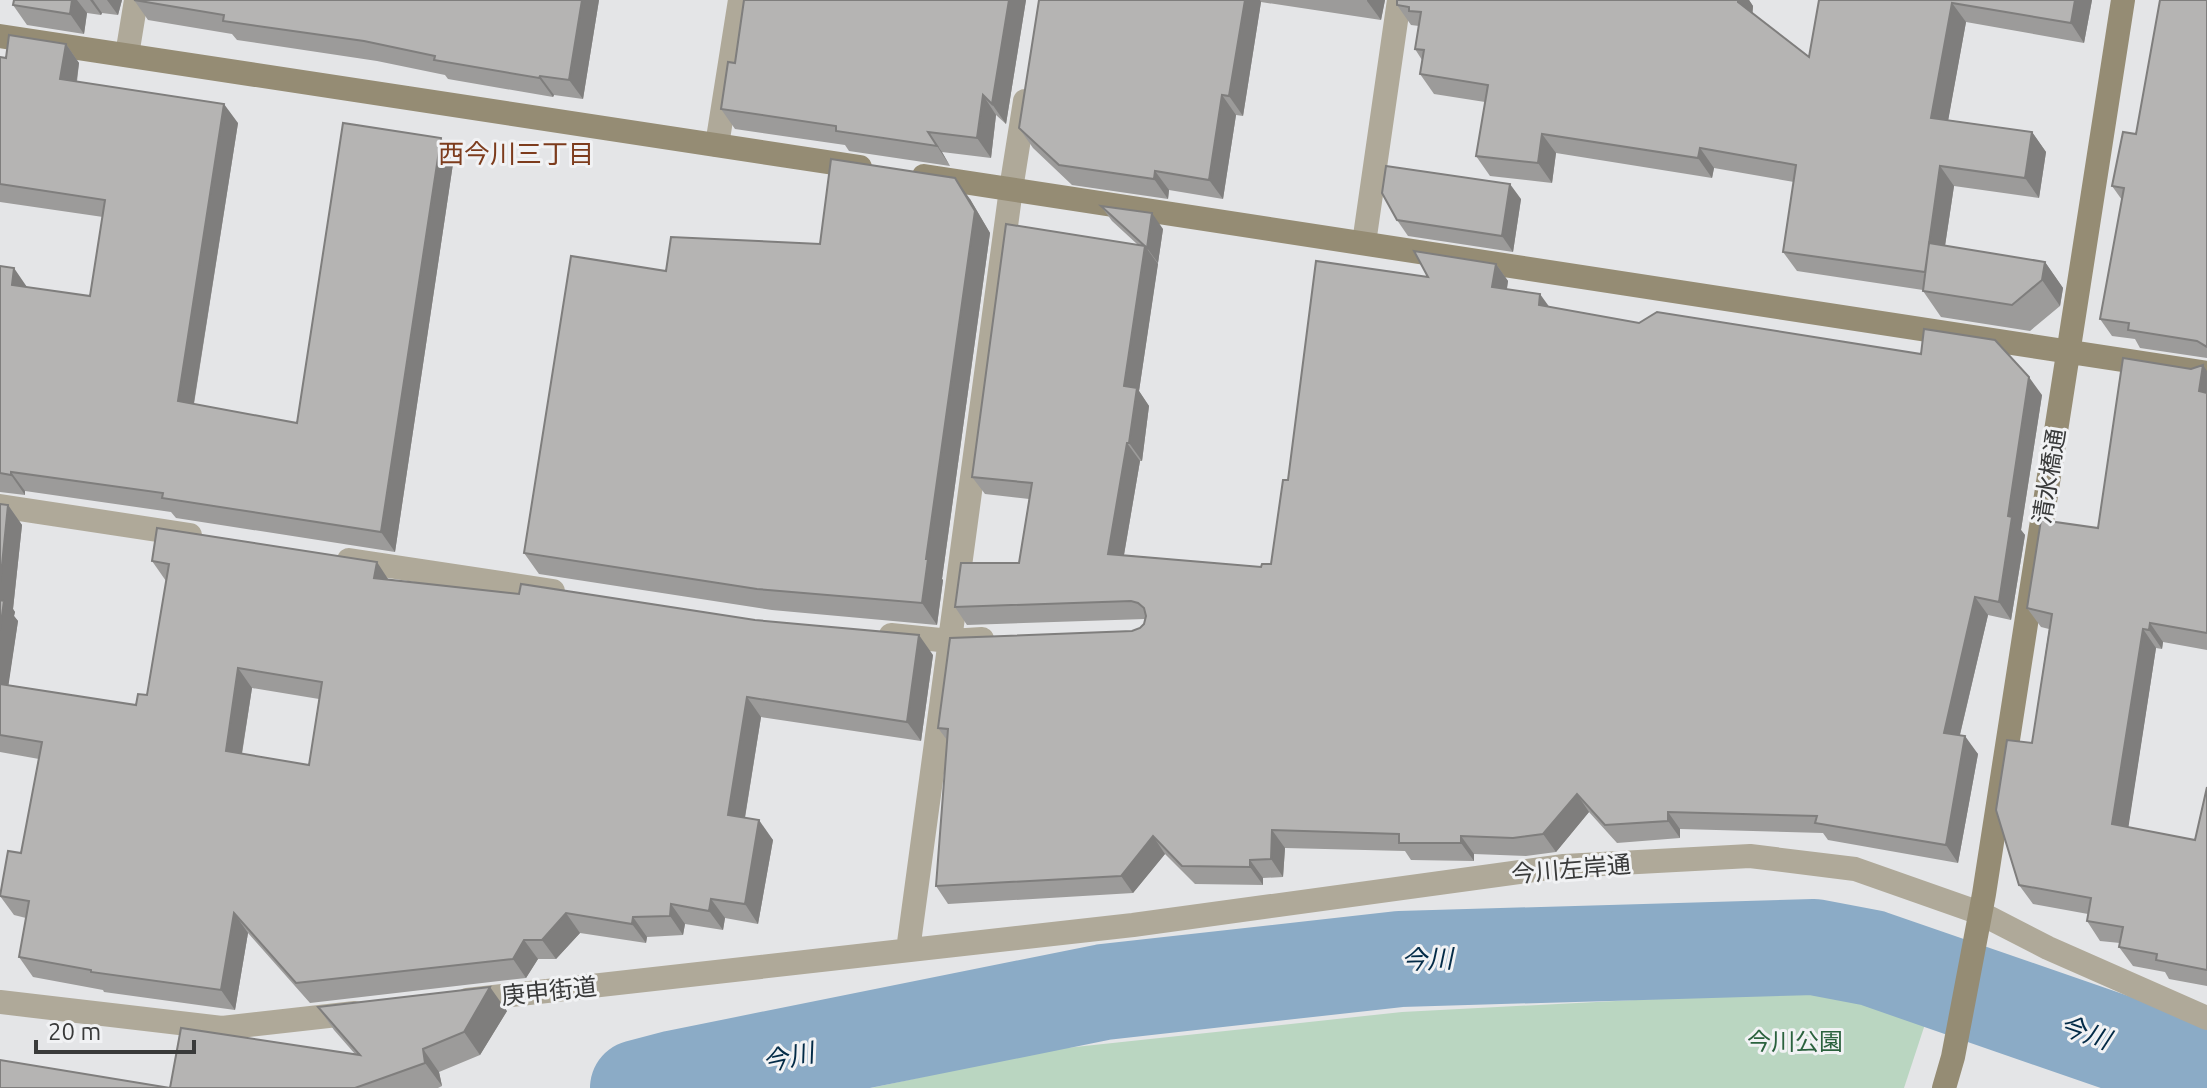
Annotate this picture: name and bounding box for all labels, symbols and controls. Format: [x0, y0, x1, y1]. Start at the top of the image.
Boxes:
district label: 西今川三丁目 [438, 139, 594, 168]
street label: 清水橋通 [2028, 426, 2070, 526]
street label: 今川左岸通 [1510, 850, 1632, 888]
water label: 今川 [1401, 943, 1456, 974]
street label: 庚申街道 [500, 973, 598, 1009]
scale bar [36, 1004, 194, 1054]
water label: 今川 [2056, 1010, 2117, 1055]
text: 20 m [48, 1018, 101, 1045]
park label: 今川公園 [1747, 1028, 1843, 1055]
water label: 今川 [760, 1037, 819, 1077]

